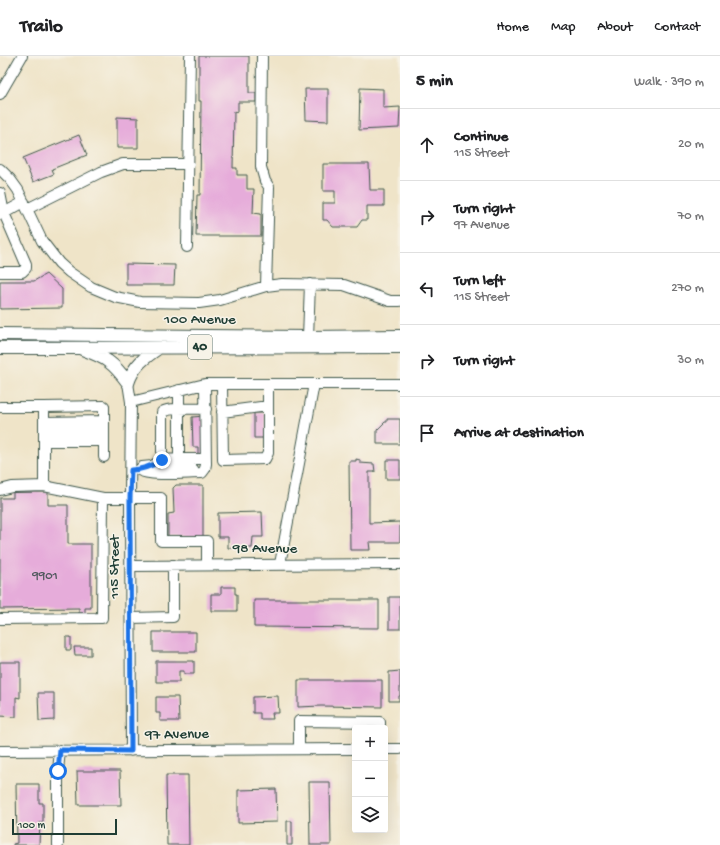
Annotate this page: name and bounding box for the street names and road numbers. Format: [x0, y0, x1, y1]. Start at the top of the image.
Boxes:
street label: 100 Avenue [163, 311, 236, 329]
road number: 40 [188, 335, 212, 359]
street label: 115 Street [106, 533, 124, 600]
street label: 98 Avenue [232, 540, 297, 558]
street label: 97 Avenue [144, 725, 209, 745]

